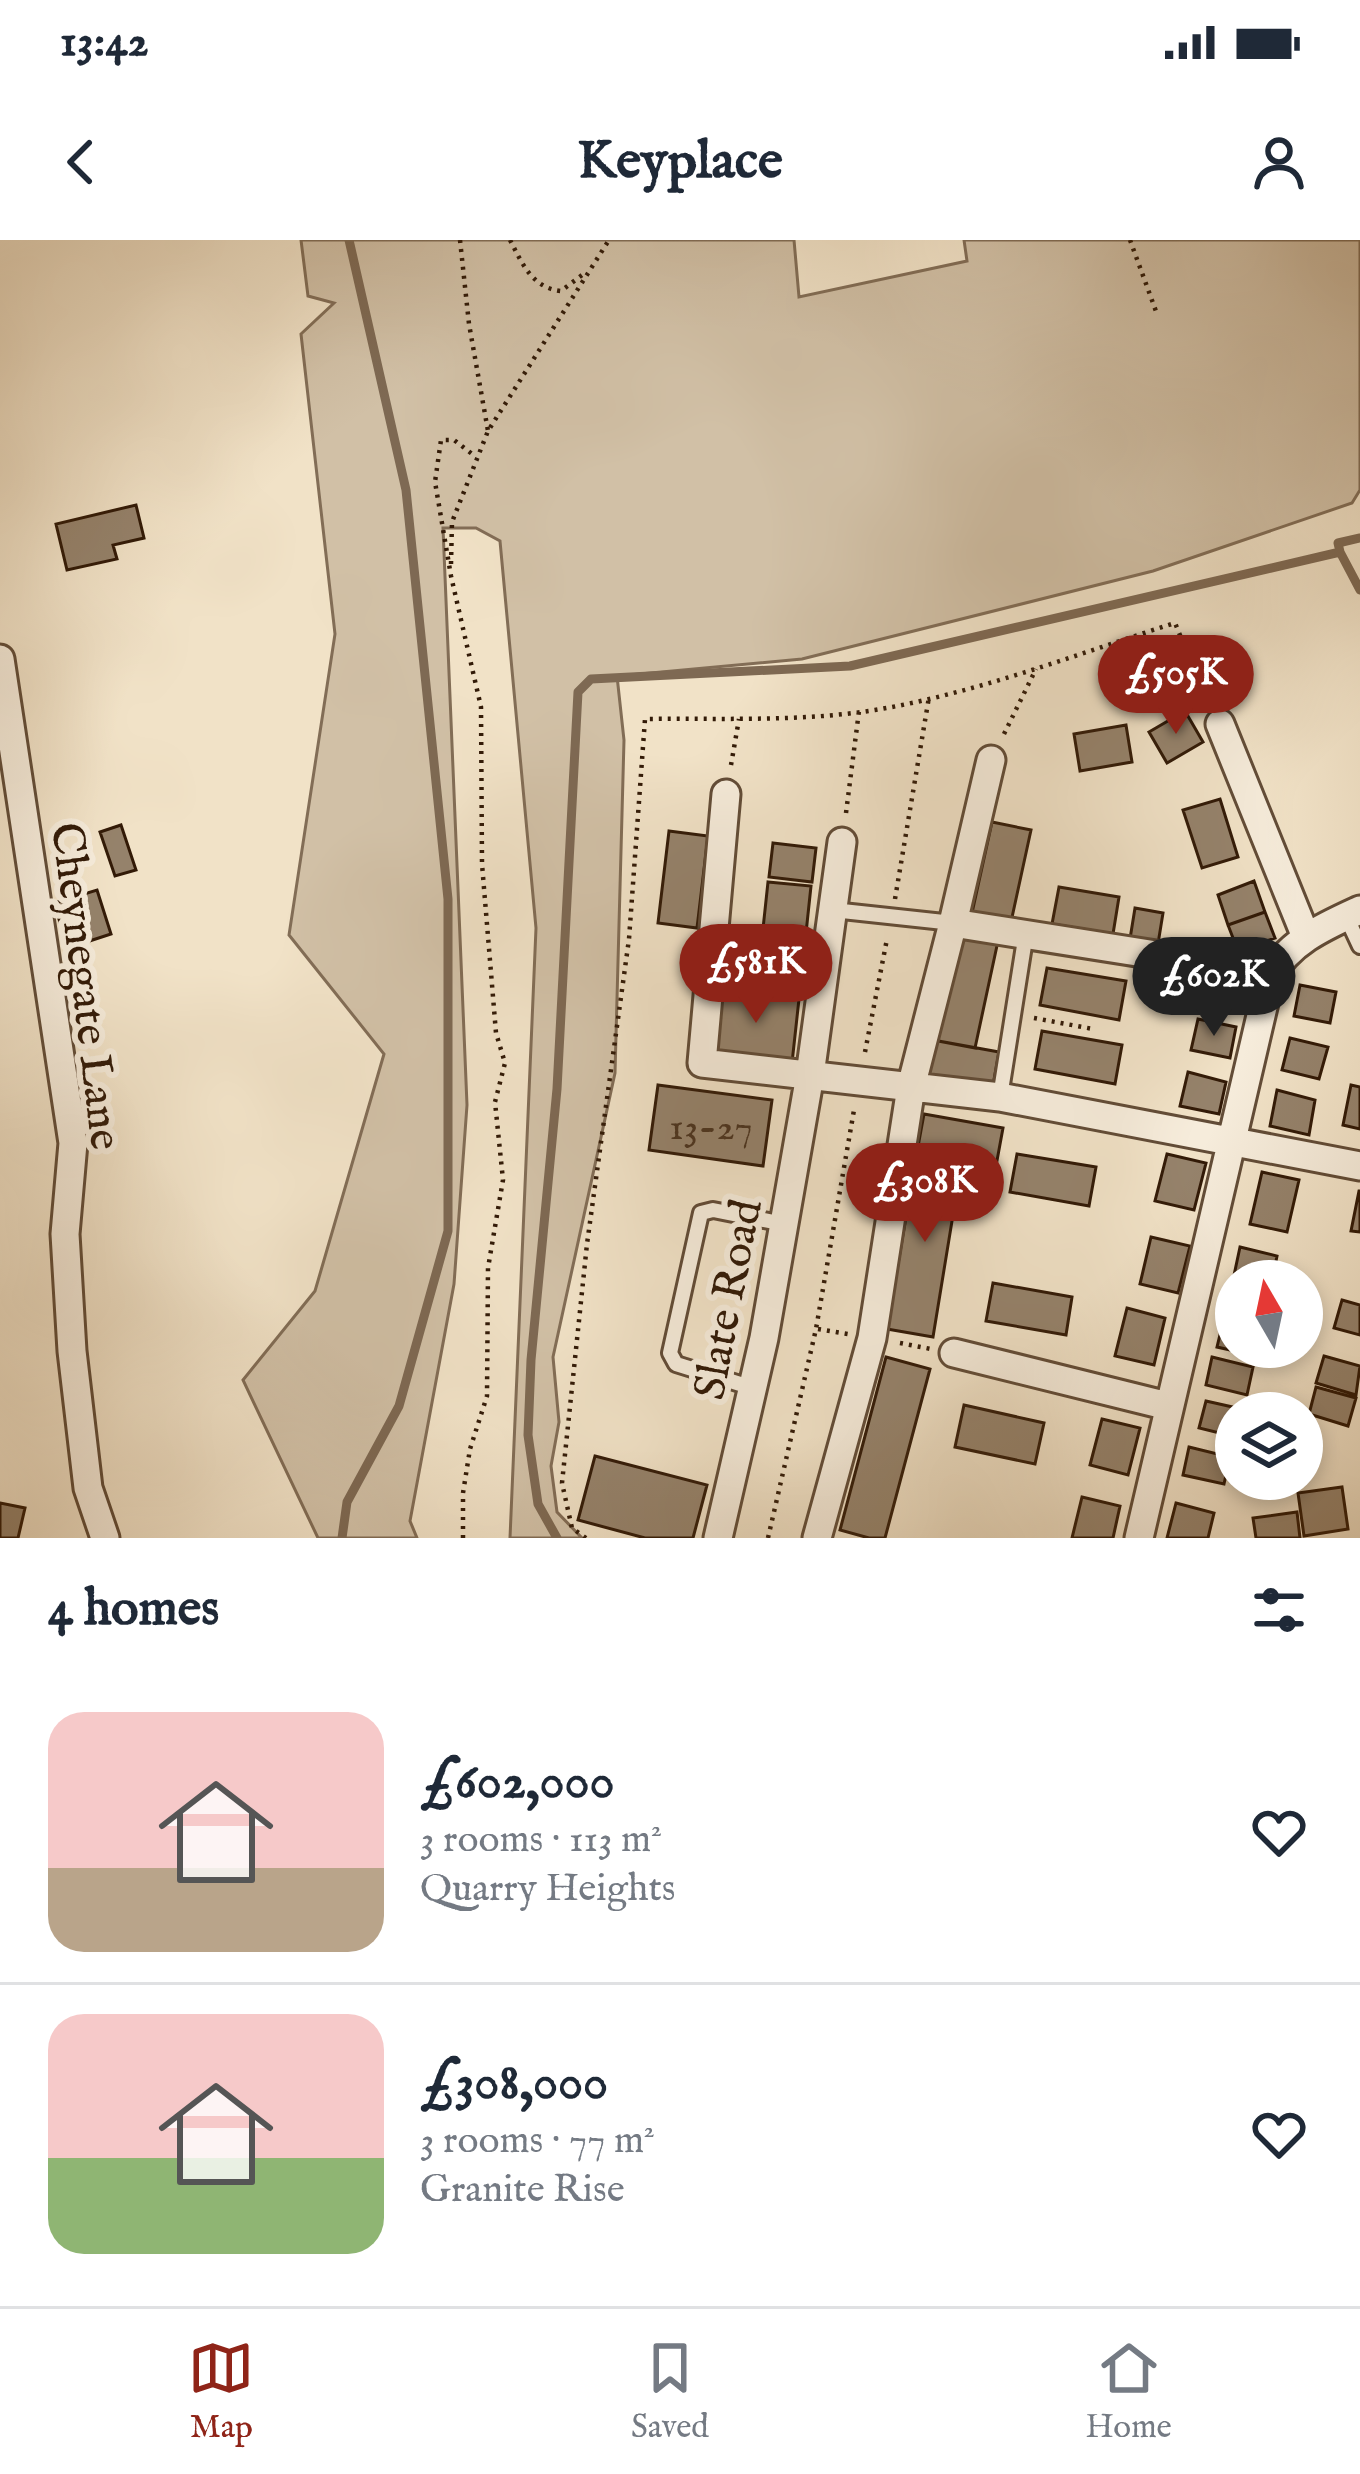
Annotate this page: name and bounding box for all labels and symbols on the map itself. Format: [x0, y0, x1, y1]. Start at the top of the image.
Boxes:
pin: £505K [1092, 635, 1260, 737]
street label: Cheynegate Lane [36, 820, 133, 1153]
pin: £581K [672, 924, 840, 1026]
pin: £602K [1130, 937, 1298, 1039]
house number: 13-27 [669, 1104, 753, 1153]
pin: £308K [841, 1143, 1009, 1245]
street label: Slate Road [682, 1194, 777, 1404]
north arrow [1215, 1260, 1323, 1368]

